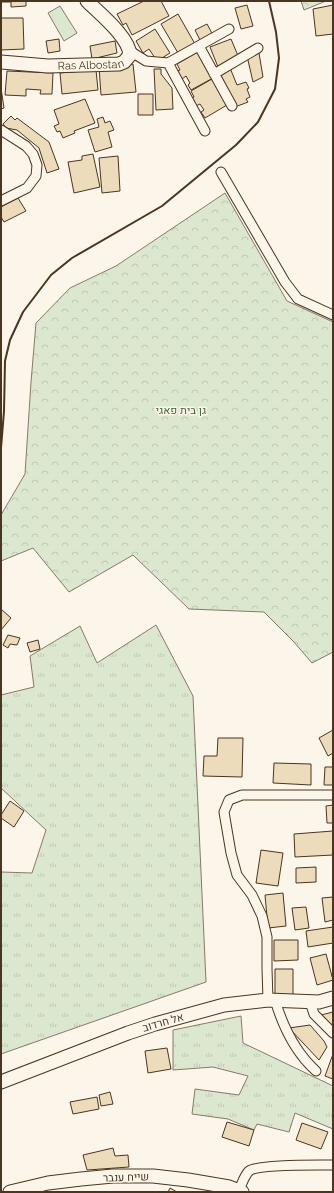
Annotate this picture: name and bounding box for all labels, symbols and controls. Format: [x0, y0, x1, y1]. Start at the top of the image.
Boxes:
street label: Ras Albostan [58, 57, 126, 73]
park label: גן בית פאגי [156, 404, 206, 417]
street label: אל חרדוב [141, 1010, 185, 1035]
street label: שייח ענבר [103, 1170, 149, 1185]

